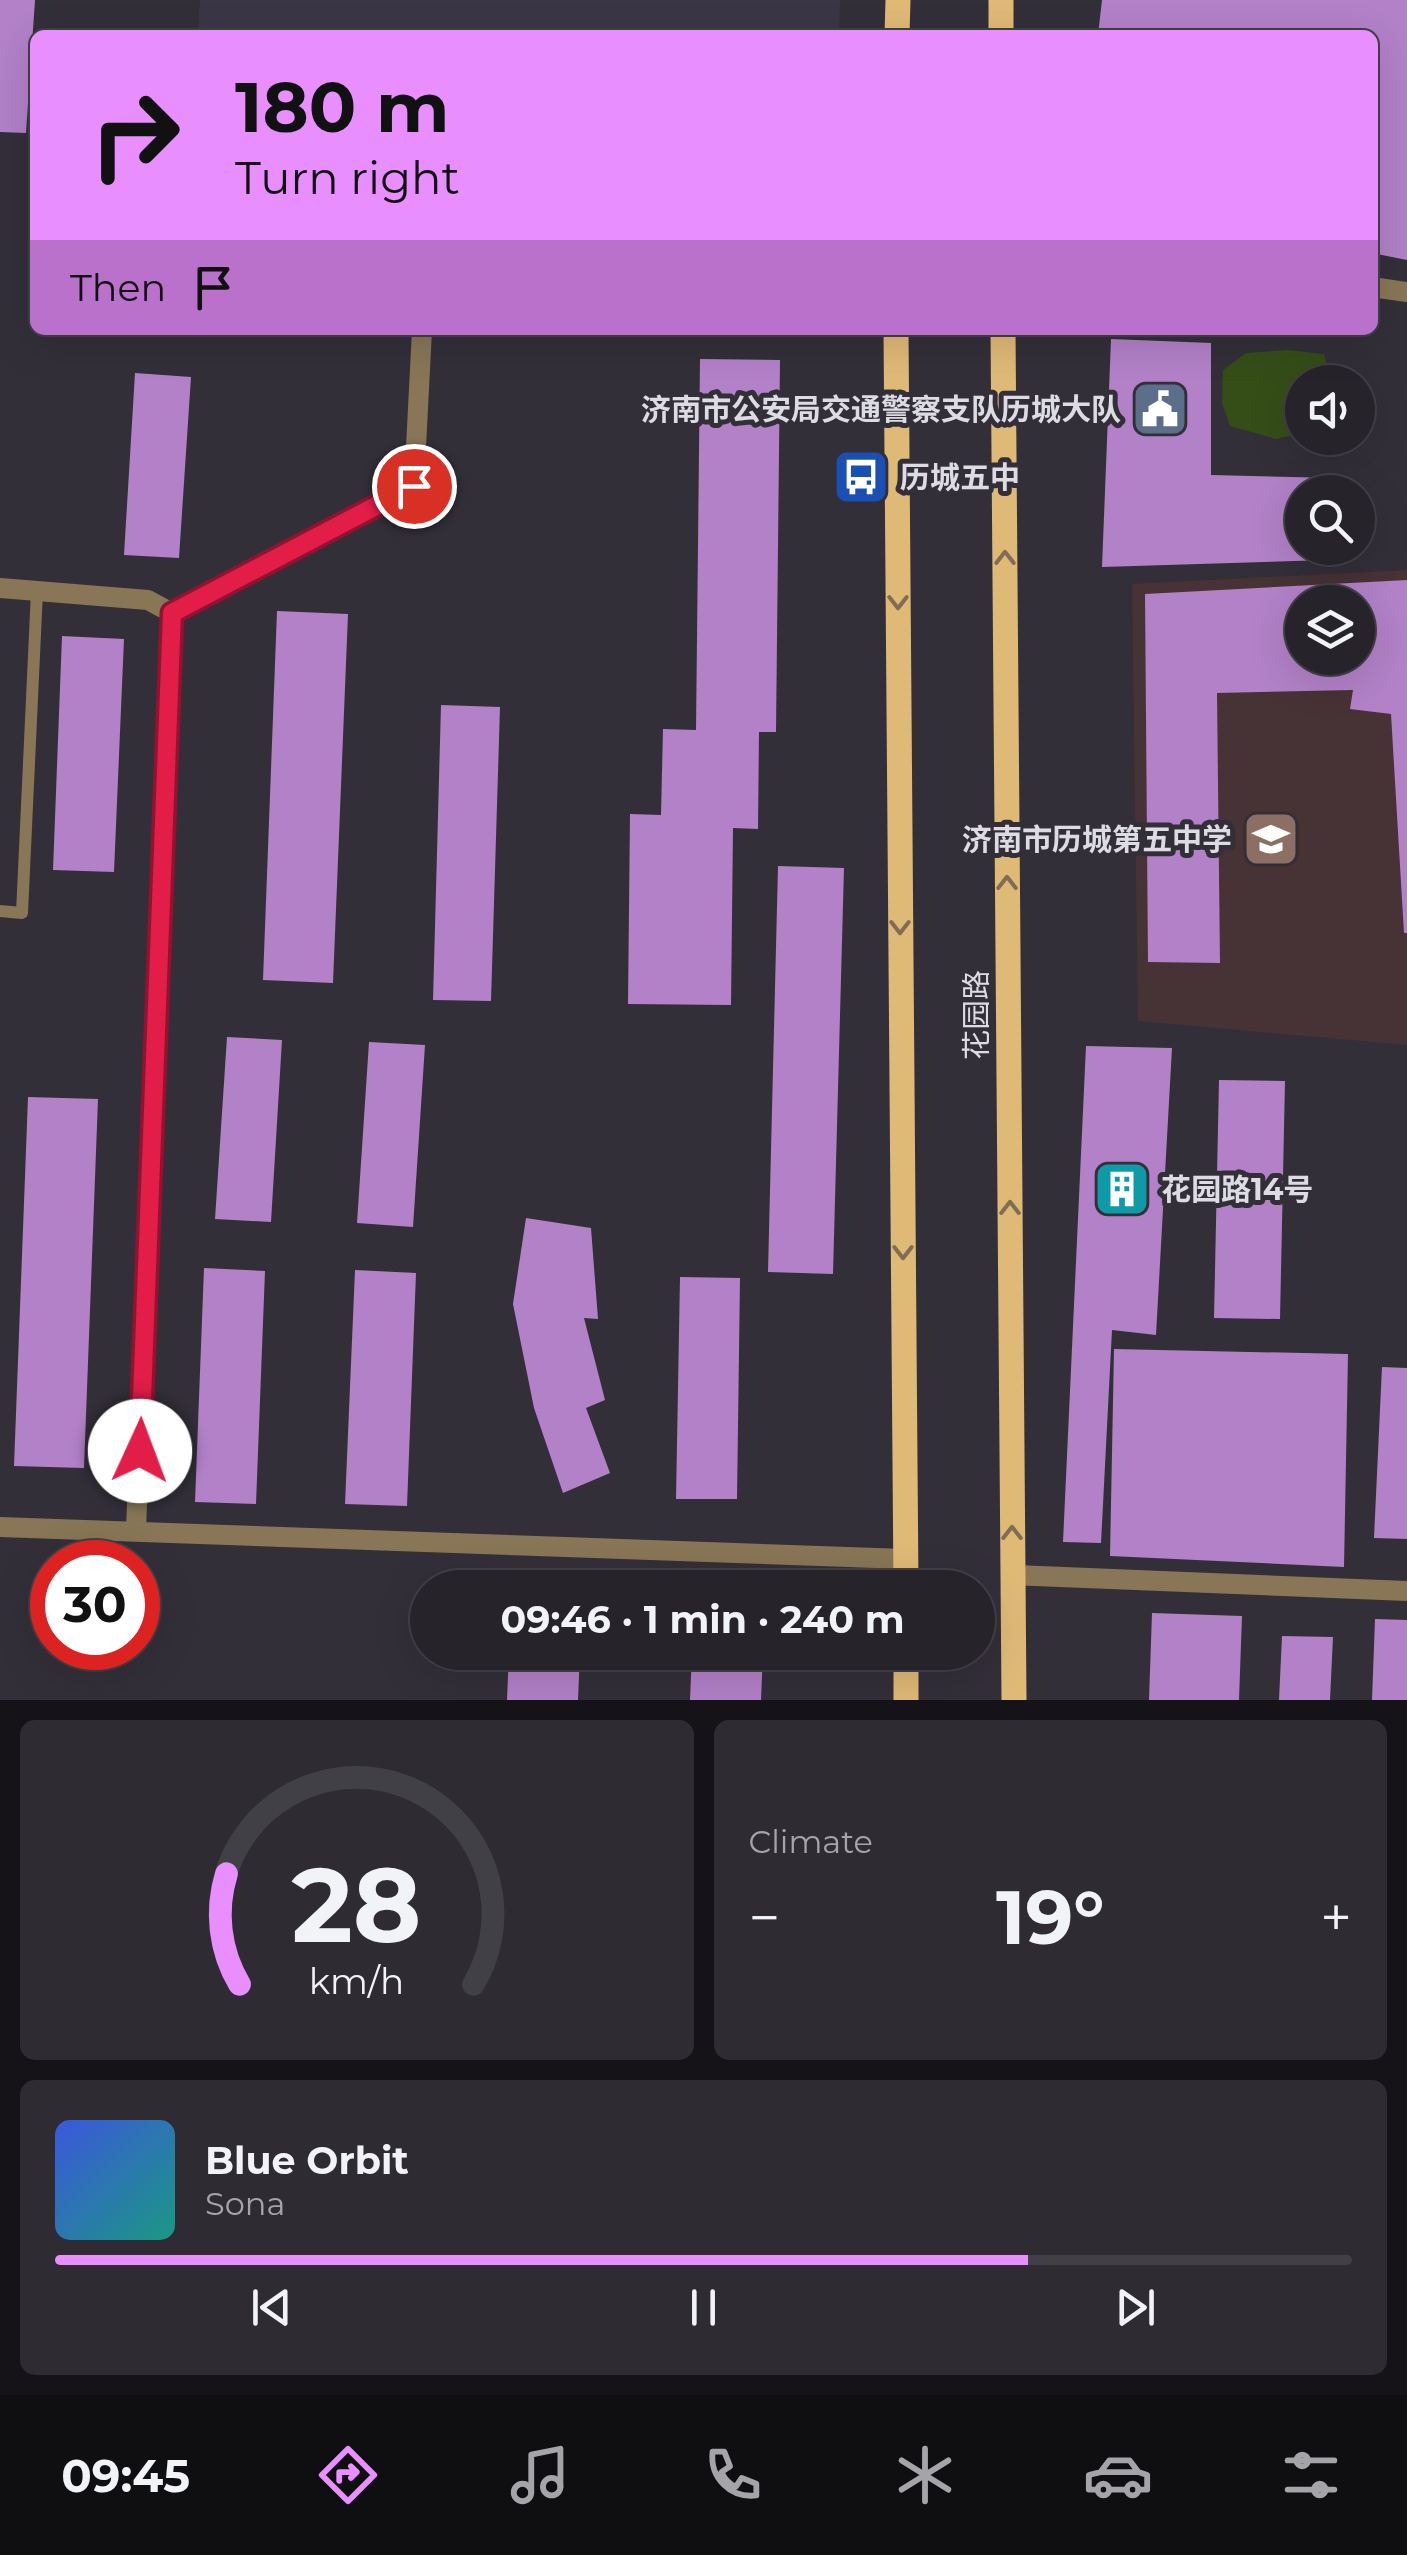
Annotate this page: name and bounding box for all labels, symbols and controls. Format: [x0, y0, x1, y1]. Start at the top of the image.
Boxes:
text: 180 m [235, 64, 449, 150]
icon: right [70, 70, 200, 200]
text: Turn right [235, 150, 460, 205]
icon: arrive [186, 260, 241, 315]
text: Then [70, 264, 166, 311]
map controls [1285, 365, 1375, 675]
button: sound [1285, 365, 1375, 455]
public building icon: 济南市公安局交通警察支队历城大队 [1130, 379, 1190, 439]
place label: 济南市公安局交通警察支队历城大队 [641, 391, 1121, 428]
pin [372, 444, 457, 529]
bus stop icon: 历城五中 [831, 447, 891, 507]
icon: arrive [387, 459, 442, 514]
place label: 历城五中 [900, 459, 1020, 496]
button: search [1285, 475, 1375, 565]
one-way arrow [994, 549, 1016, 564]
button: layers [1285, 585, 1375, 675]
one-way arrow [887, 596, 909, 611]
school or university icon: 济南市历城第五中学 [1241, 809, 1301, 869]
place label: 济南市历城第五中学 [962, 821, 1232, 858]
one-way arrow [996, 874, 1018, 890]
one-way arrow [889, 920, 911, 936]
street label: 花园路 [958, 970, 995, 1060]
building icon: 花园路14号 [1092, 1159, 1152, 1219]
place label: 花园路14号 [1161, 1171, 1313, 1208]
one-way arrow [999, 1199, 1021, 1214]
one-way arrow [892, 1246, 914, 1261]
position arrow [88, 1399, 192, 1503]
one-way arrow [1001, 1524, 1023, 1540]
speed limit sign: 30 [30, 1540, 160, 1670]
text: 09:46 · 1 min · 240 m [500, 1596, 905, 1643]
text: Climate [749, 1822, 873, 1861]
text: 28 [292, 1841, 422, 1968]
text: 19° [996, 1871, 1105, 1963]
text: − [749, 1884, 780, 1951]
text: + [1320, 1884, 1352, 1951]
text: km/h [309, 1959, 404, 2003]
text: Blue Orbit [205, 2137, 409, 2184]
text: Sona [205, 2184, 285, 2223]
icon: previous [244, 2280, 299, 2335]
icon: pause [676, 2280, 731, 2335]
icon: next [1108, 2280, 1163, 2335]
icon: directions [313, 2440, 383, 2510]
icon: music [505, 2440, 575, 2510]
icon: phone [698, 2440, 768, 2510]
icon: climate [890, 2440, 960, 2510]
icon: car [1083, 2440, 1153, 2510]
icon: filters [1276, 2440, 1346, 2510]
text: 09:45 [61, 2448, 190, 2503]

